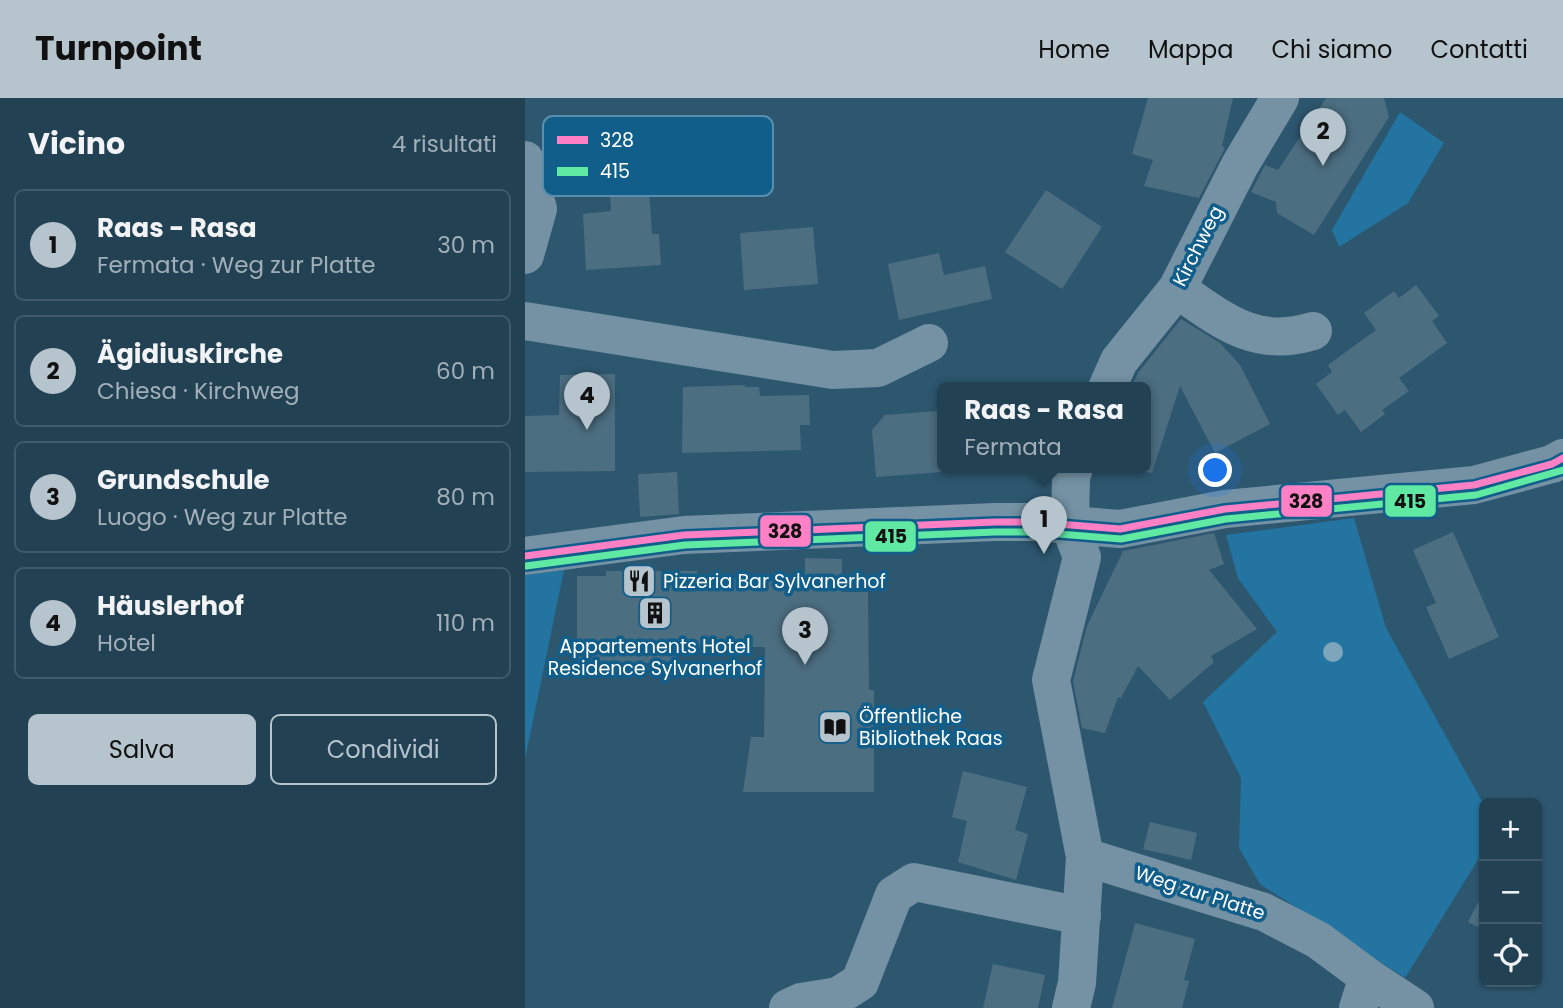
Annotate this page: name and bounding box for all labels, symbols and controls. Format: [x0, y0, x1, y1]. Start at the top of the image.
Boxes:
text: Turnpoint [35, 25, 202, 72]
text: Home [1038, 33, 1110, 66]
text: Mappa [1148, 33, 1233, 66]
text: Chi siamo [1271, 33, 1392, 66]
text: Contatti [1430, 33, 1528, 66]
pin: 2 [1300, 108, 1346, 166]
legend [543, 116, 773, 196]
text: Vicino [28, 122, 125, 165]
text: 328 [600, 127, 634, 154]
text: 4 risultati [392, 128, 497, 160]
text: 415 [600, 158, 630, 185]
street label: Kirchweg [1166, 201, 1230, 291]
text: Raas - Rasa [97, 210, 257, 246]
text: 1 [49, 229, 57, 261]
text: 30 m [437, 229, 495, 261]
text: Fermata · Weg zur Platte [97, 249, 376, 281]
text: Ägidiuskirche [97, 336, 283, 372]
text: 2 [46, 355, 60, 387]
text: 60 m [436, 355, 495, 387]
pin: 4 [564, 372, 610, 430]
text: Chiesa · Kirchweg [97, 375, 299, 407]
popup [937, 382, 1151, 473]
text: Raas - Rasa [964, 392, 1124, 428]
text: Fermata [964, 431, 1062, 463]
your location [1198, 453, 1232, 487]
text: Grundschule [97, 462, 270, 498]
text: 3 [46, 481, 60, 513]
text: 80 m [436, 481, 495, 513]
line badge: 328 [1280, 484, 1333, 518]
line badge: 415 [1384, 484, 1437, 518]
text: 328 [1289, 488, 1323, 515]
text: 415 [1394, 488, 1426, 515]
pin: 1 [1021, 496, 1067, 554]
text: Luogo · Weg zur Platte [97, 501, 348, 533]
line badge: 328 [759, 514, 812, 548]
text: 328 [768, 518, 802, 545]
line badge: 415 [864, 520, 917, 553]
text: 415 [875, 523, 907, 550]
restaurant icon: Pizzeria Bar Sylvanerhof [620, 562, 658, 600]
place label: Pizzeria Bar Sylvanerhof [663, 568, 886, 595]
text: Häuslerhof [97, 588, 244, 624]
building icon: Appartements Hotel Residence Sylvanerhof [636, 594, 674, 632]
text: 4 [45, 607, 61, 639]
text: 110 m [436, 607, 495, 639]
pin: 3 [782, 607, 828, 665]
text: Hotel [97, 627, 156, 659]
place label: Appartements Hotel Residence Sylvanerhof [548, 633, 762, 682]
place label: Öffentliche Bibliothek Raas [859, 703, 1003, 752]
library icon: Öffentliche Bibliothek Raas [816, 708, 854, 746]
button: Salva [28, 714, 256, 785]
button: Condividi [270, 714, 497, 785]
map controls [1479, 798, 1542, 987]
button: + [1479, 798, 1542, 861]
street label: Weg zur Platte [1131, 859, 1269, 927]
button: − [1479, 861, 1542, 924]
button: locate [1479, 924, 1542, 987]

